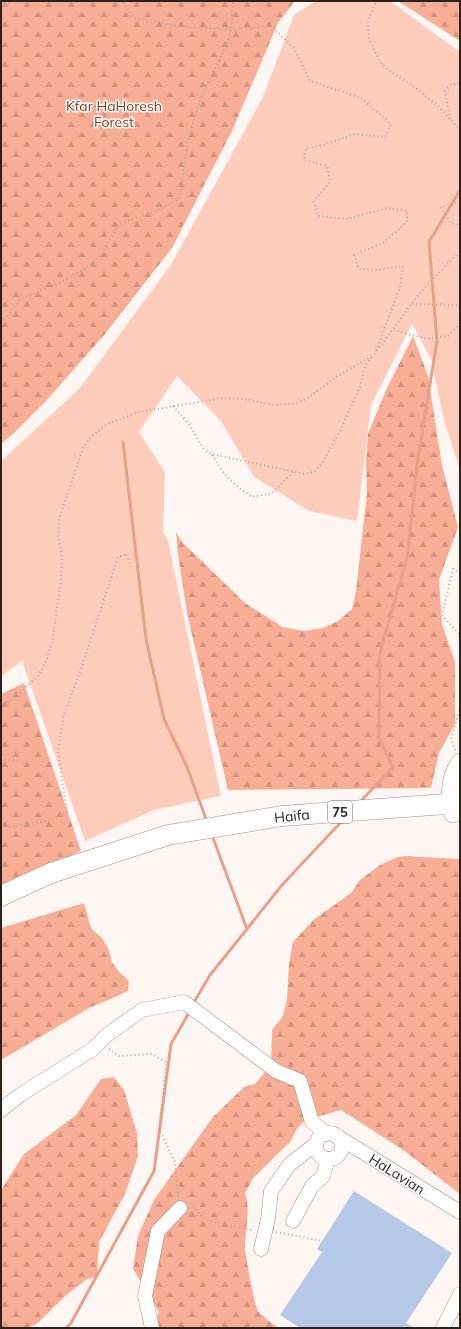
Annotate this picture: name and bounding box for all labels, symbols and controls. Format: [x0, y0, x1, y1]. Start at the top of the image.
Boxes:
park label: Kfar HaHoresh Forest [66, 97, 162, 131]
road number: 75 [328, 801, 352, 823]
street label: Haifa [273, 805, 311, 827]
street label: HaLavian [366, 1150, 428, 1198]

